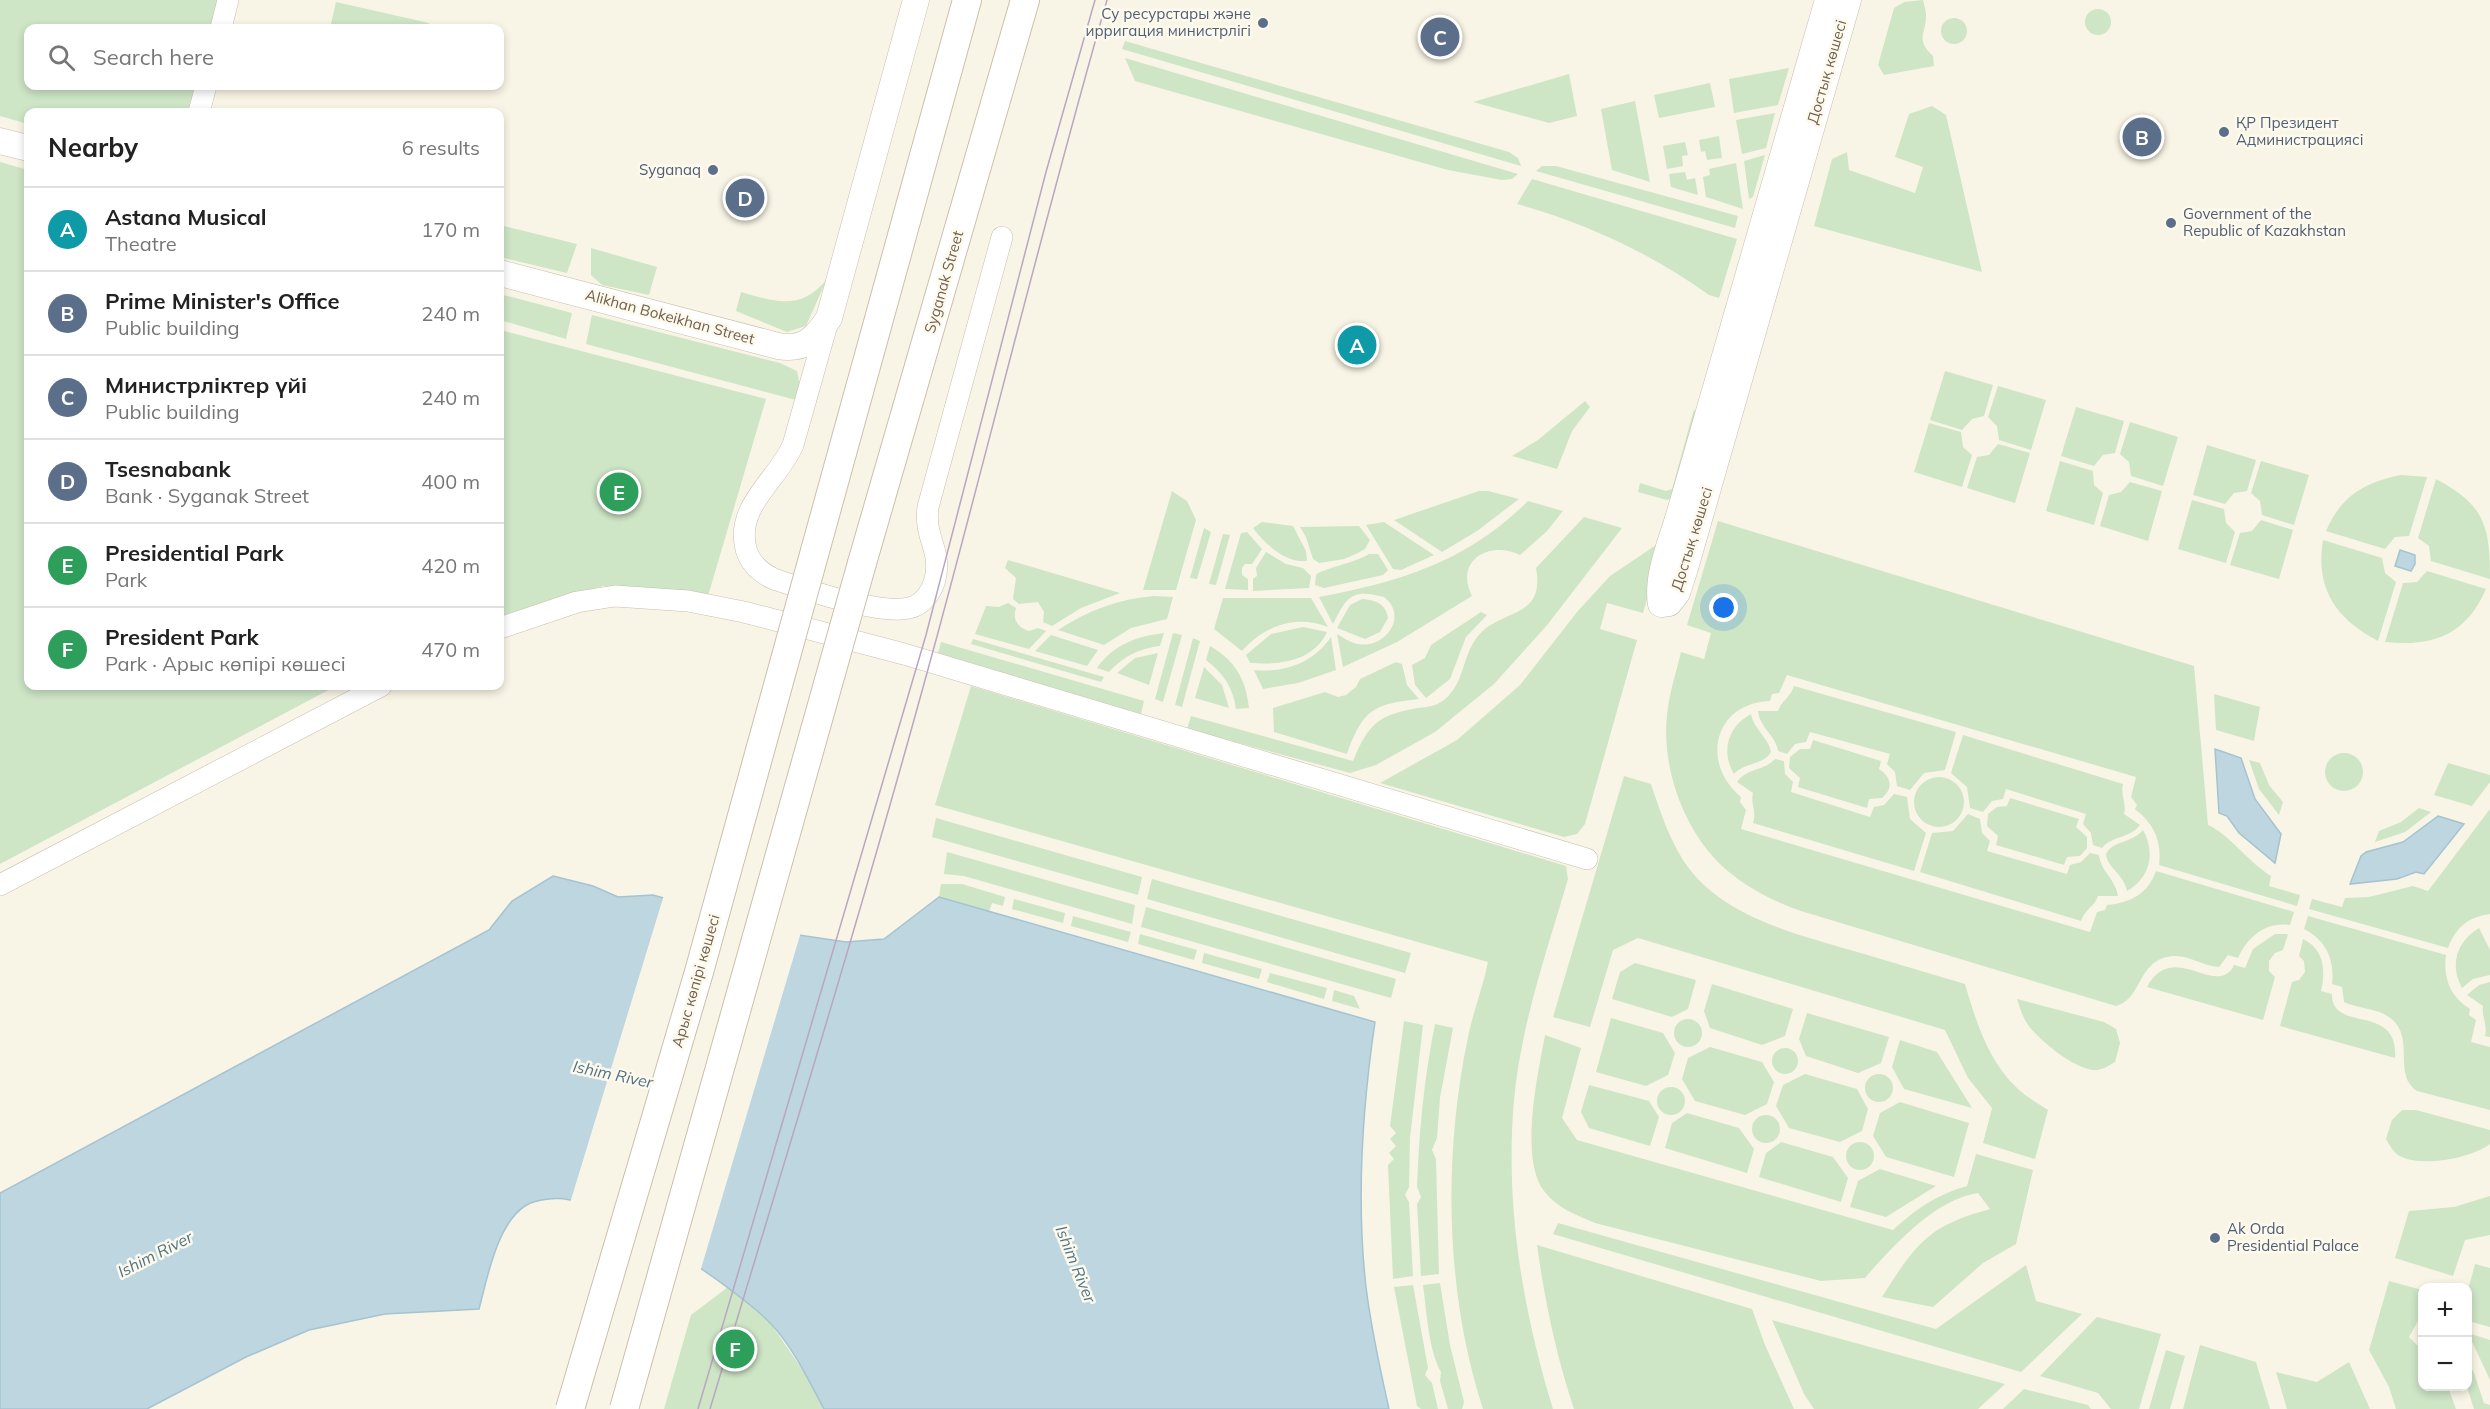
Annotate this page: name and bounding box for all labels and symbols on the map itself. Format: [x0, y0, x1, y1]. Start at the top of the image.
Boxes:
place label: Су ресурстары және ирригация министрлігі [1086, 4, 1251, 40]
pin: C [1420, 15, 1460, 60]
marker: Су ресурстары және ирригация министрлігі [1256, 16, 1270, 30]
street label: Достық көшесі [1803, 18, 1850, 126]
place label: ҚР Президент Администрациясі [2236, 113, 2363, 149]
pin: B [2122, 114, 2162, 160]
marker: ҚР Президент Администрациясі [2217, 125, 2231, 139]
place label: Syganaq [639, 160, 701, 179]
marker: Syganaq [706, 163, 720, 177]
pin: D [726, 176, 764, 220]
place label: Government of the Republic of Kazakhstan [2183, 204, 2346, 240]
marker: Government of the Republic of Kazakhstan [2164, 216, 2178, 230]
street label: Syganak Street [920, 228, 967, 335]
street label: Alikhan Bokeikhan Street [584, 285, 757, 348]
pin: A [1338, 322, 1376, 368]
pin: E [600, 470, 638, 514]
street label: Достық көшесі [1667, 485, 1716, 593]
your location [1709, 593, 1738, 622]
street label: Арыс көпірі көшесі [667, 912, 724, 1050]
water label: Ishim River [571, 1056, 656, 1092]
place label: Ak Orda Presidential Palace [2227, 1219, 2359, 1255]
water label: Ishim River [1052, 1223, 1101, 1307]
water label: Ishim River [114, 1226, 197, 1281]
marker: Ak Orda Presidential Palace [2208, 1231, 2222, 1245]
pin: F [716, 1326, 754, 1372]

